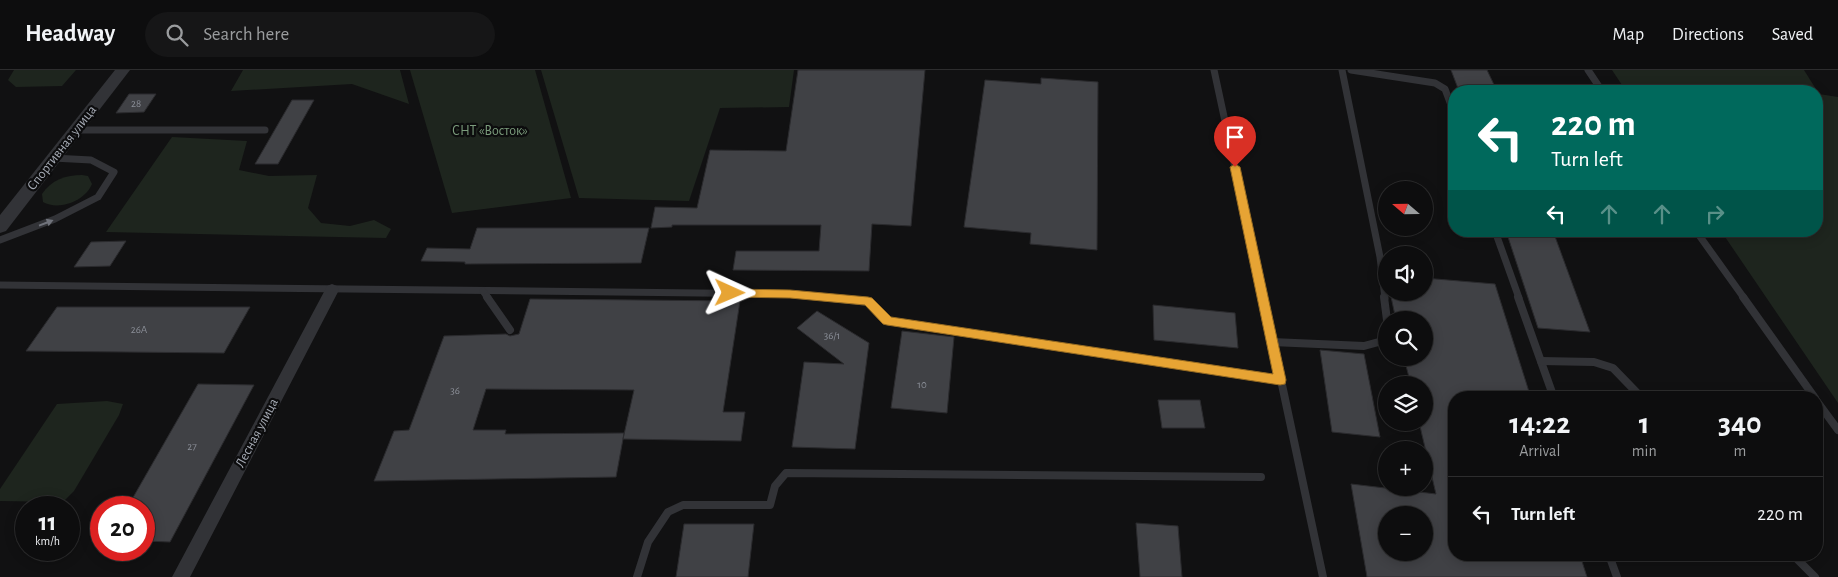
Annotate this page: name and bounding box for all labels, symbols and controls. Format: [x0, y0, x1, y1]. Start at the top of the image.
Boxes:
search box [145, 12, 495, 57]
icon: search [163, 21, 191, 49]
text: Headway [25, 22, 115, 46]
text: Search here [203, 25, 289, 44]
text: Map [1613, 26, 1644, 44]
text: Directions [1672, 26, 1744, 44]
text: Saved [1772, 26, 1813, 44]
house number: 28 [131, 98, 141, 109]
street label: Спортивная улица [25, 103, 100, 193]
icon: left [1468, 105, 1533, 170]
text: 220 m [1551, 107, 1636, 142]
pin [1214, 116, 1256, 167]
icon: arrive [1221, 123, 1249, 151]
park label: СНТ «Восток» [452, 124, 528, 138]
text: Turn left [1551, 148, 1623, 170]
north arrow [1378, 181, 1432, 236]
map controls [1378, 181, 1433, 561]
icon: left [1542, 200, 1570, 228]
icon: ahead [1595, 200, 1623, 228]
icon: ahead [1648, 200, 1676, 228]
icon: right [1701, 200, 1729, 228]
one-way arrow [38, 218, 53, 226]
button: sound [1378, 246, 1433, 301]
position arrow [703, 266, 755, 318]
button: search [1378, 311, 1433, 366]
house number: 26А [131, 324, 148, 335]
house number: 36/1 [824, 330, 840, 341]
button: layers [1378, 376, 1433, 431]
house number: 10 [917, 379, 927, 390]
house number: 36 [450, 385, 460, 396]
street label: Лесная улица [233, 396, 281, 470]
text: 14:22 [1509, 409, 1570, 439]
text: 1 [1639, 409, 1650, 439]
text: 340 [1718, 409, 1762, 439]
house number: 27 [187, 441, 197, 452]
button: + [1378, 441, 1433, 496]
text: Arrival [1519, 443, 1560, 459]
text: min [1632, 443, 1657, 459]
text: m [1733, 443, 1746, 459]
speed limit sign: 20 [90, 496, 155, 561]
icon: left [1468, 500, 1496, 528]
text: Turn left [1511, 505, 1575, 524]
text: 220 m [1757, 505, 1803, 524]
button: − [1378, 506, 1433, 561]
text: 11 [38, 510, 57, 535]
text: km/h [35, 535, 60, 547]

